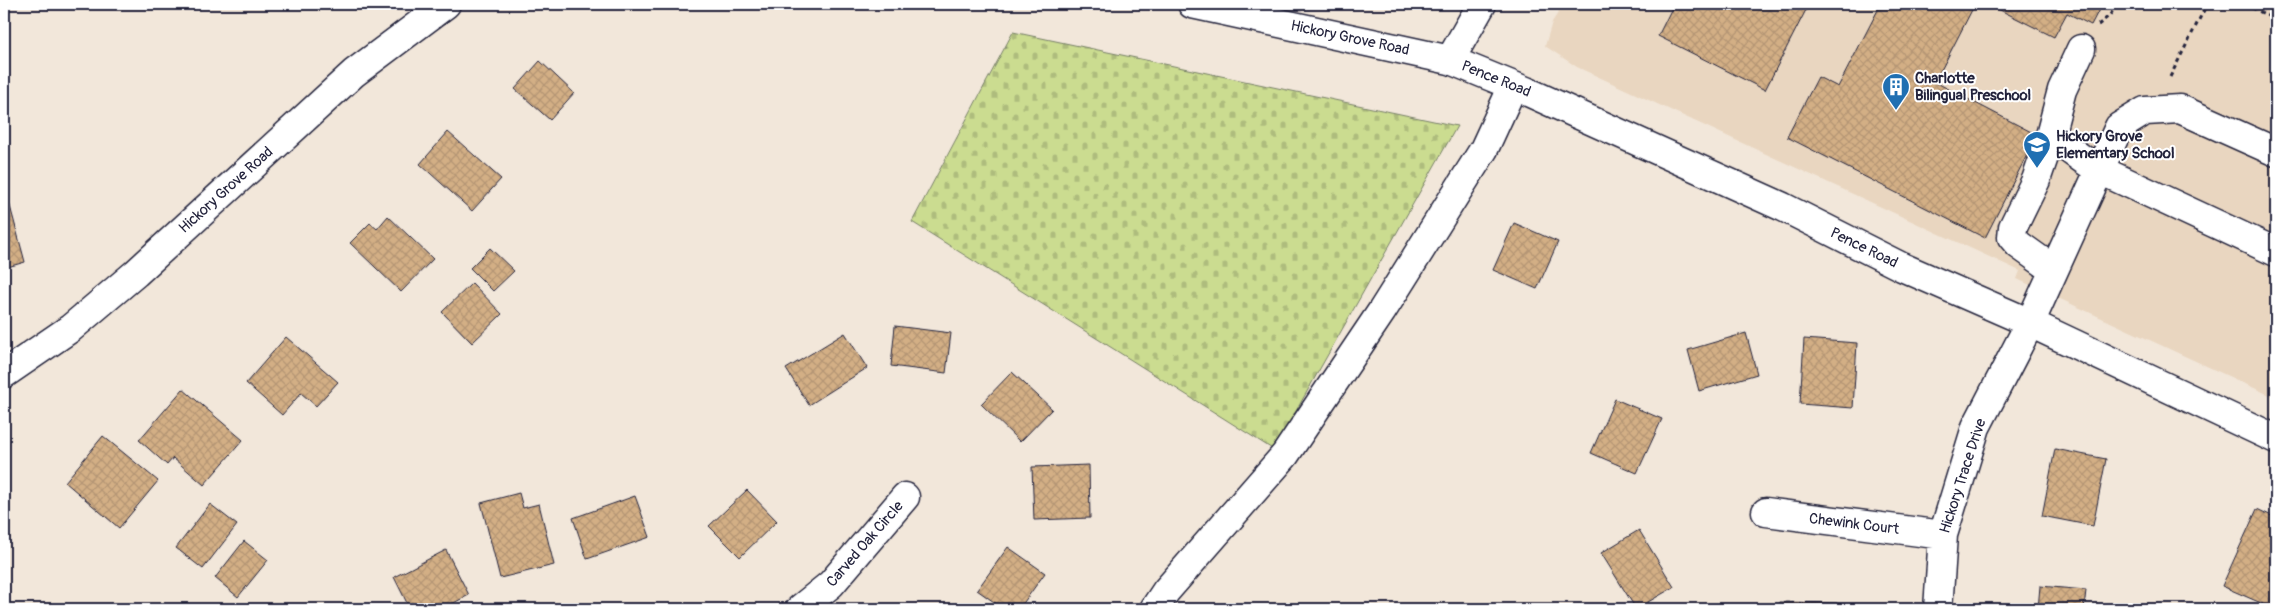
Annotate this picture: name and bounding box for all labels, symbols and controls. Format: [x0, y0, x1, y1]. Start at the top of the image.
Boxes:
street label: Hickory Grove Road [1289, 16, 1411, 60]
street label: Pence Road [1459, 56, 1533, 102]
place label: Charlotte Bilingual Preschool [1915, 69, 2031, 105]
building icon: Charlotte Bilingual Preschool [1881, 72, 1911, 111]
place label: Hickory Grove Elementary School [2056, 127, 2175, 163]
school or university icon: Hickory Grove Elementary School [2022, 130, 2052, 169]
street label: Hickory Grove Road [175, 143, 277, 237]
street label: Pence Road [1827, 223, 1901, 273]
street label: Hickory Trace Drive [1935, 416, 1991, 536]
street label: Carved Oak Circle [822, 496, 908, 591]
street label: Chewink Court [1808, 509, 1901, 539]

